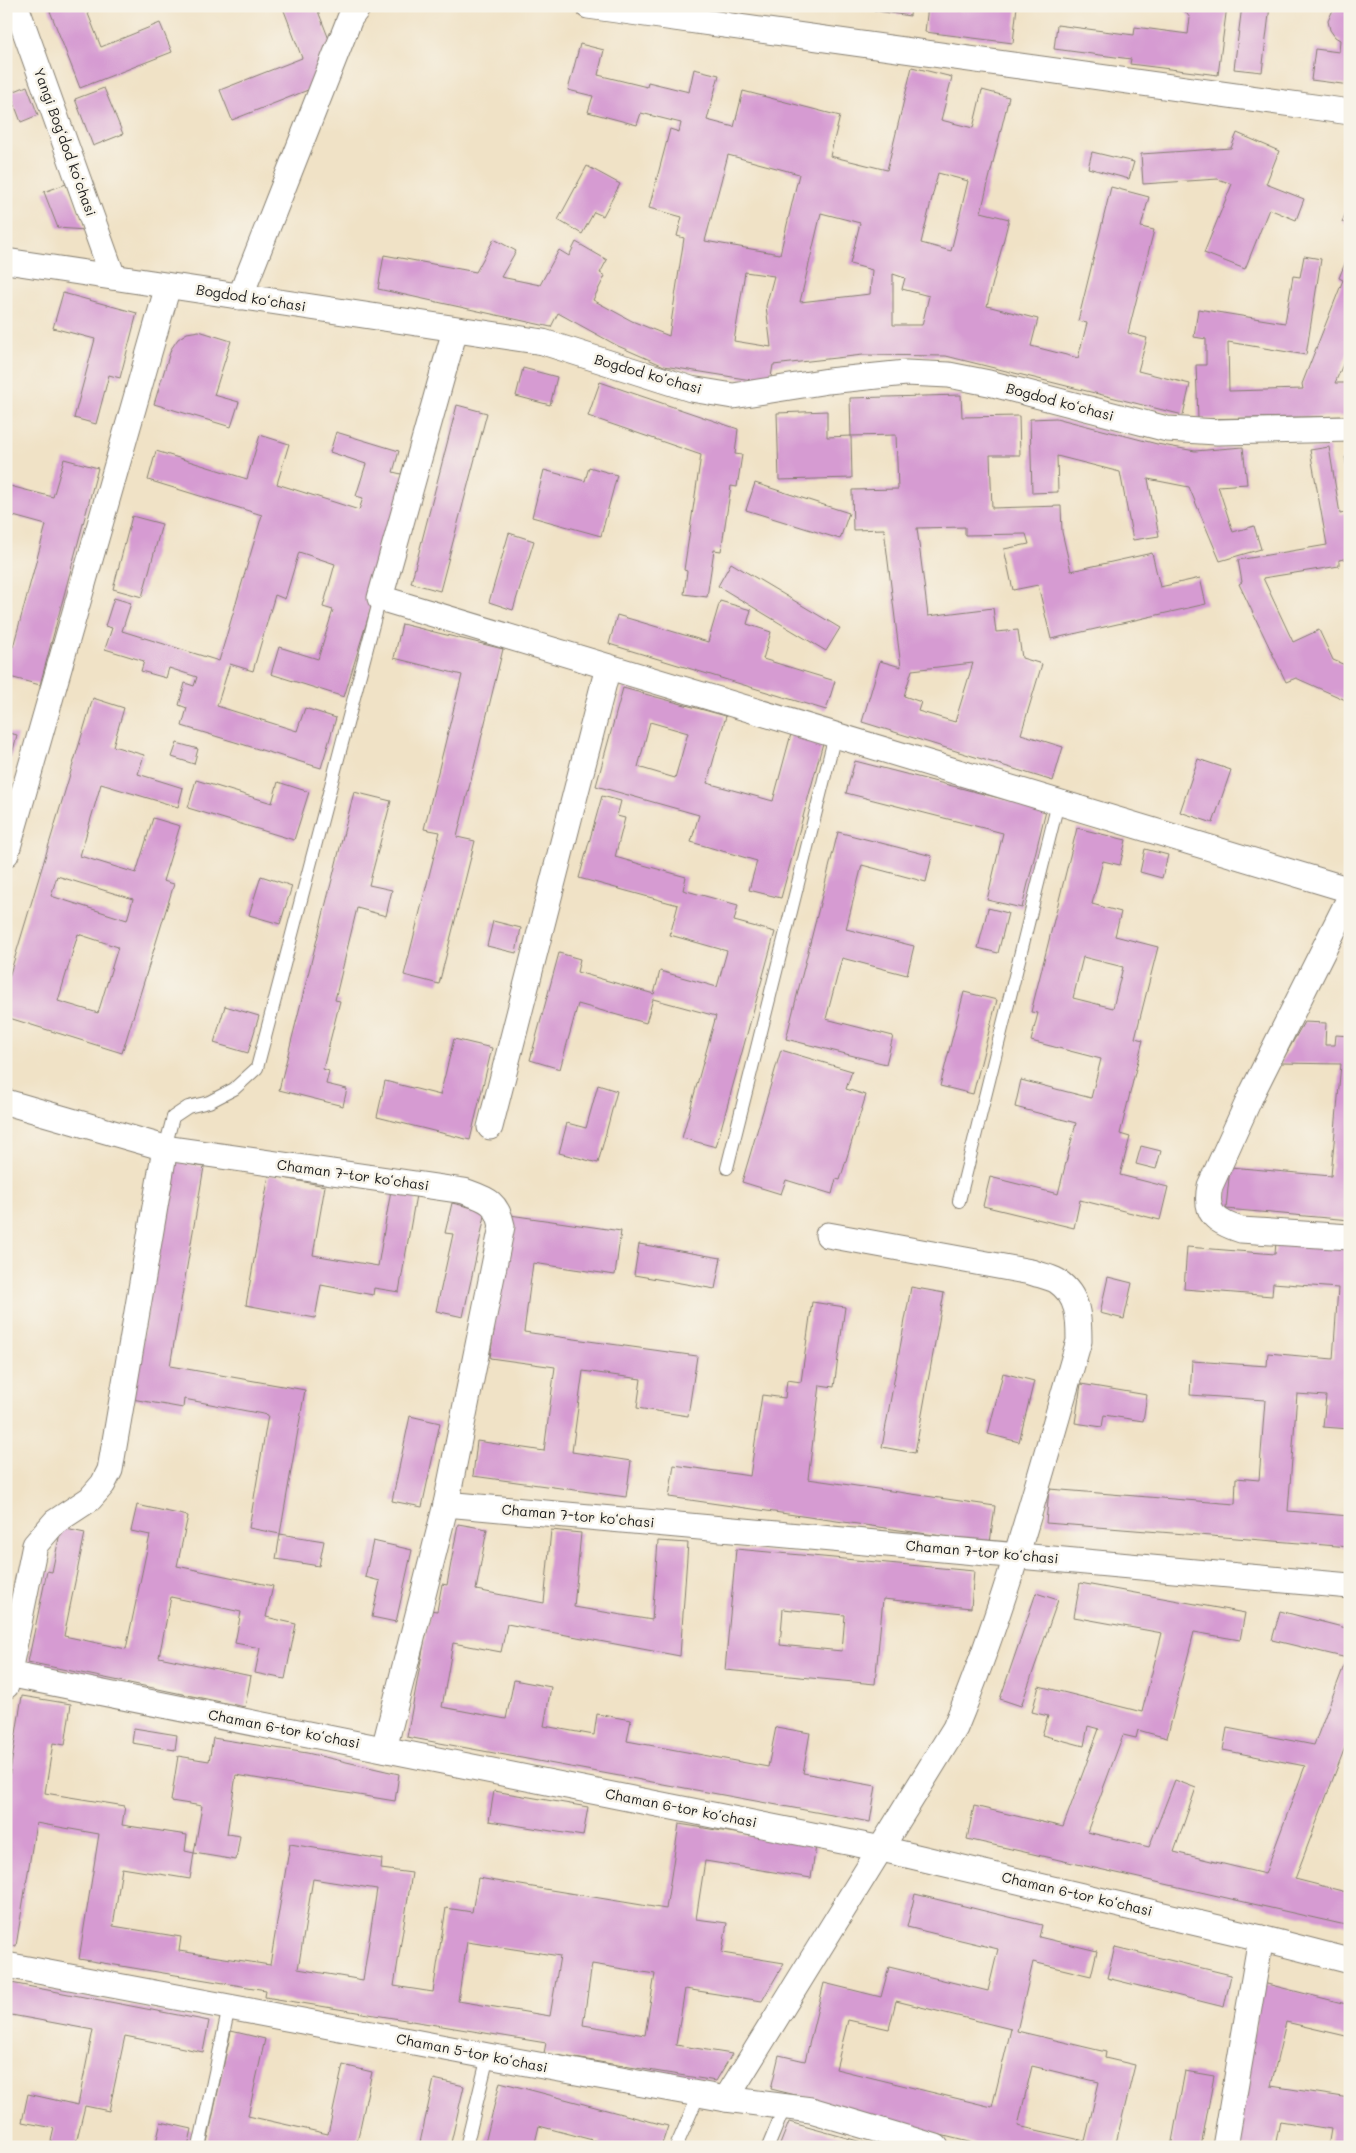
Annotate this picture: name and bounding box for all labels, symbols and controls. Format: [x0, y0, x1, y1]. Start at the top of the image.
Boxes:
street label: Yangi Bogʻdod koʻchasi [30, 65, 101, 219]
street label: Bogdod koʻchasi [195, 279, 307, 316]
street label: Bogdod koʻchasi [592, 349, 704, 398]
street label: Bogdod koʻchasi [1004, 378, 1116, 425]
street label: Chaman 7-tor koʻchasi [276, 1154, 430, 1195]
street label: Chaman 7-tor koʻchasi [501, 1499, 655, 1532]
street label: Chaman 7-tor koʻchasi [905, 1535, 1059, 1568]
street label: Chaman 6-tor koʻchasi [207, 1704, 362, 1753]
street label: Chaman 6-tor koʻchasi [604, 1783, 759, 1832]
street label: Chaman 6-tor koʻchasi [1000, 1867, 1154, 1920]
street label: Chaman 5-tor koʻchasi [395, 2029, 549, 2077]

